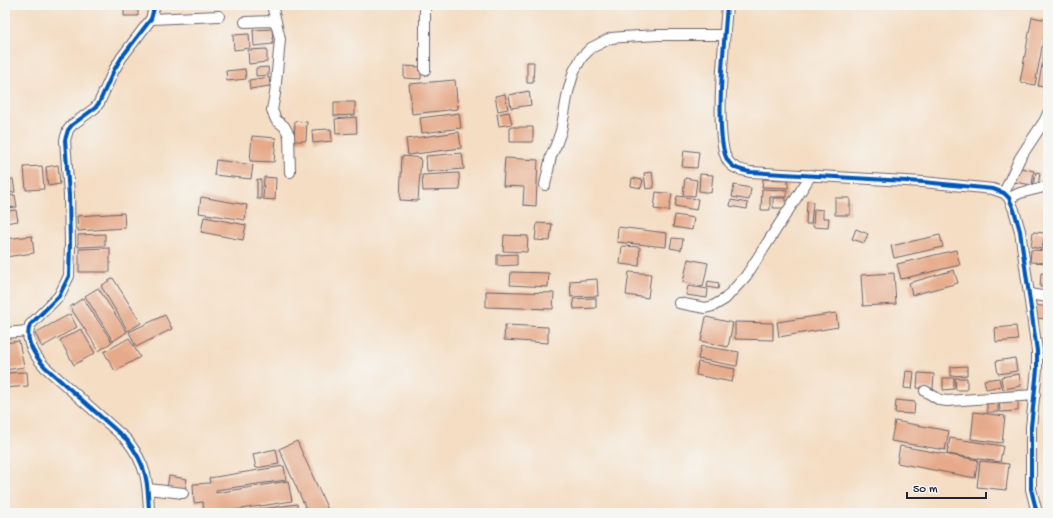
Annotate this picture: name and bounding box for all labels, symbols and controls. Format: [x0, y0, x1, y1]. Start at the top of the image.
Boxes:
scale bar [907, 474, 986, 500]
text: 50 m [913, 483, 938, 497]

